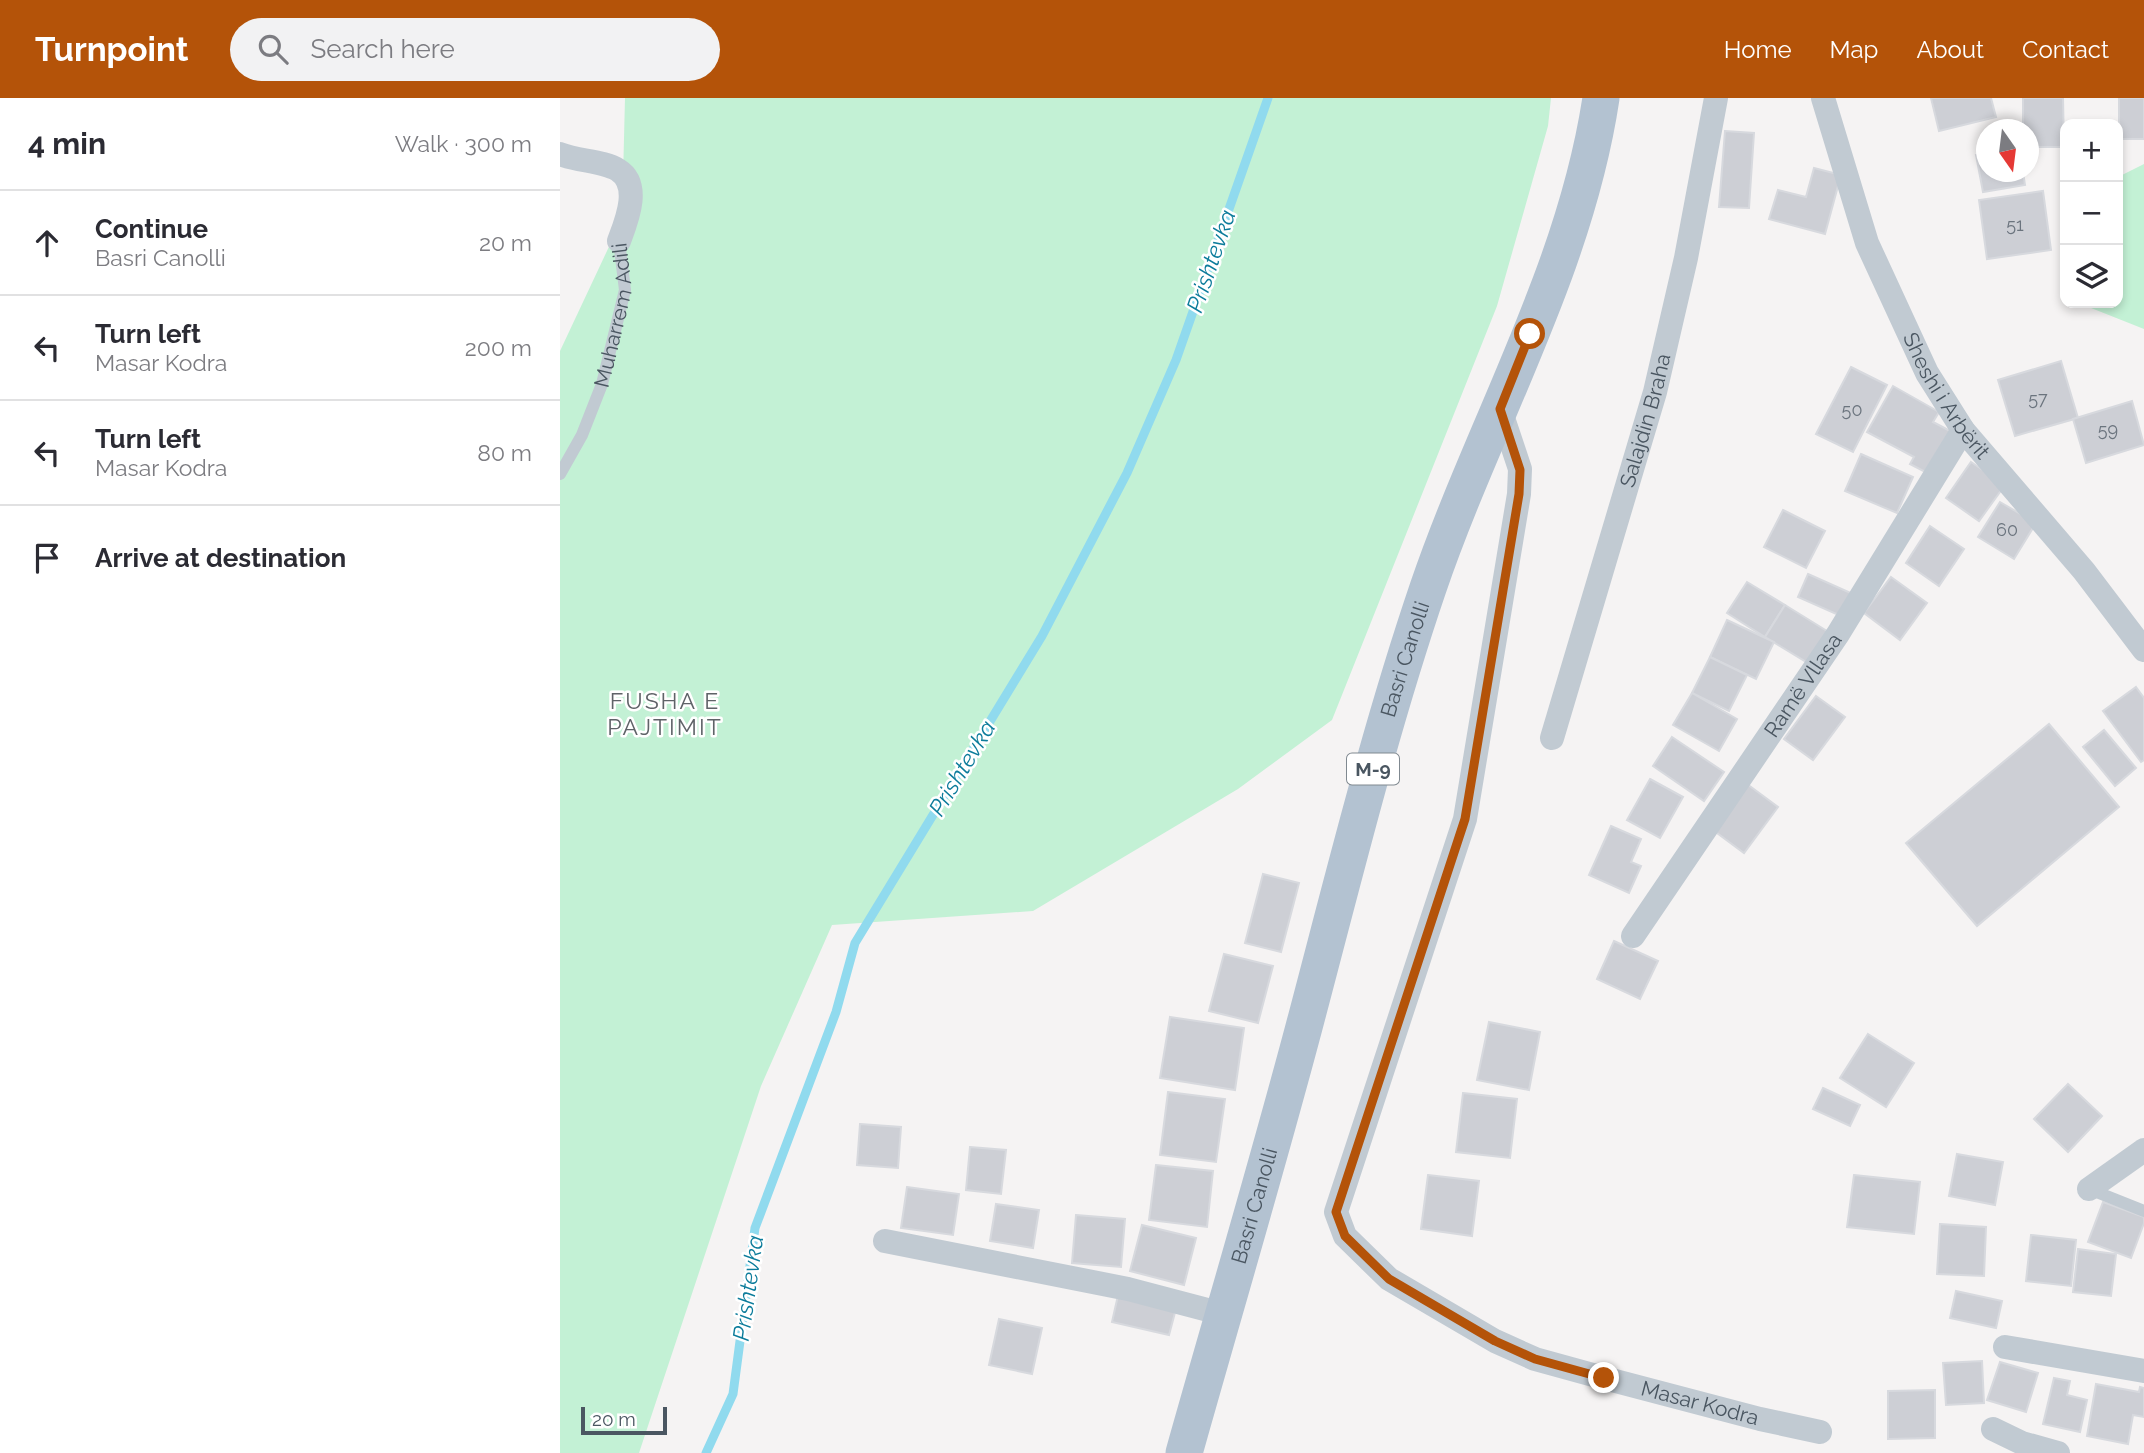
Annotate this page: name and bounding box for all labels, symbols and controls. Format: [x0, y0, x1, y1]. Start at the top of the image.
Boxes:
search box [230, 18, 720, 81]
text: Turnpoint [35, 30, 188, 69]
icon: search [254, 30, 292, 68]
text: Search here [310, 34, 455, 64]
text: Home [1724, 35, 1792, 64]
text: Map [1830, 35, 1878, 64]
text: About [1916, 35, 1984, 64]
text: Contact [2022, 35, 2109, 64]
north arrow [1976, 119, 2039, 182]
map controls [2060, 119, 2123, 308]
button: + [2060, 119, 2123, 182]
text: 4 min [28, 126, 106, 161]
text: Walk · 300 m [395, 130, 532, 157]
button: − [2060, 182, 2123, 245]
water label: Prishtevka [1180, 206, 1241, 316]
text: Continue [95, 214, 208, 244]
house number: 51 [2006, 214, 2024, 235]
icon: ahead [28, 224, 66, 262]
text: 20 m [479, 229, 532, 256]
street label: Muharrem Adili [589, 242, 637, 390]
text: Basri Canolli [95, 244, 226, 271]
button: layers [2060, 245, 2123, 308]
route start [1514, 318, 1545, 349]
text: Turn left [95, 319, 201, 349]
street label: Sheshi i Arbërit [1898, 328, 1995, 464]
icon: left [28, 329, 66, 367]
text: 200 m [465, 334, 532, 361]
text: Masar Kodra [95, 349, 227, 376]
street label: Salajdin Braha [1614, 351, 1675, 490]
house number: 57 [2028, 388, 2048, 409]
house number: 50 [1842, 399, 1862, 420]
house number: 59 [2098, 419, 2118, 440]
text: Turn left [95, 424, 201, 454]
icon: left [28, 434, 66, 472]
text: 80 m [477, 439, 532, 466]
text: Masar Kodra [95, 454, 227, 481]
house number: 60 [1996, 519, 2018, 540]
icon: arrive [28, 539, 66, 577]
text: Arrive at destination [95, 543, 346, 573]
street label: Basri Canolli [1375, 598, 1435, 720]
street label: Ramë Vllasa [1759, 628, 1847, 742]
district label: FUSHA E PAJTIMIT [607, 687, 723, 740]
water label: Prishtevka [923, 715, 1001, 820]
road number: M-9 [1347, 754, 1399, 784]
street label: Basri Canolli [1226, 1145, 1282, 1267]
water label: Prishtevka [727, 1233, 768, 1343]
route end [1588, 1362, 1619, 1393]
street label: Masar Kodra [1639, 1375, 1762, 1430]
scale bar [581, 1404, 667, 1436]
text: 20 m [592, 1408, 636, 1430]

